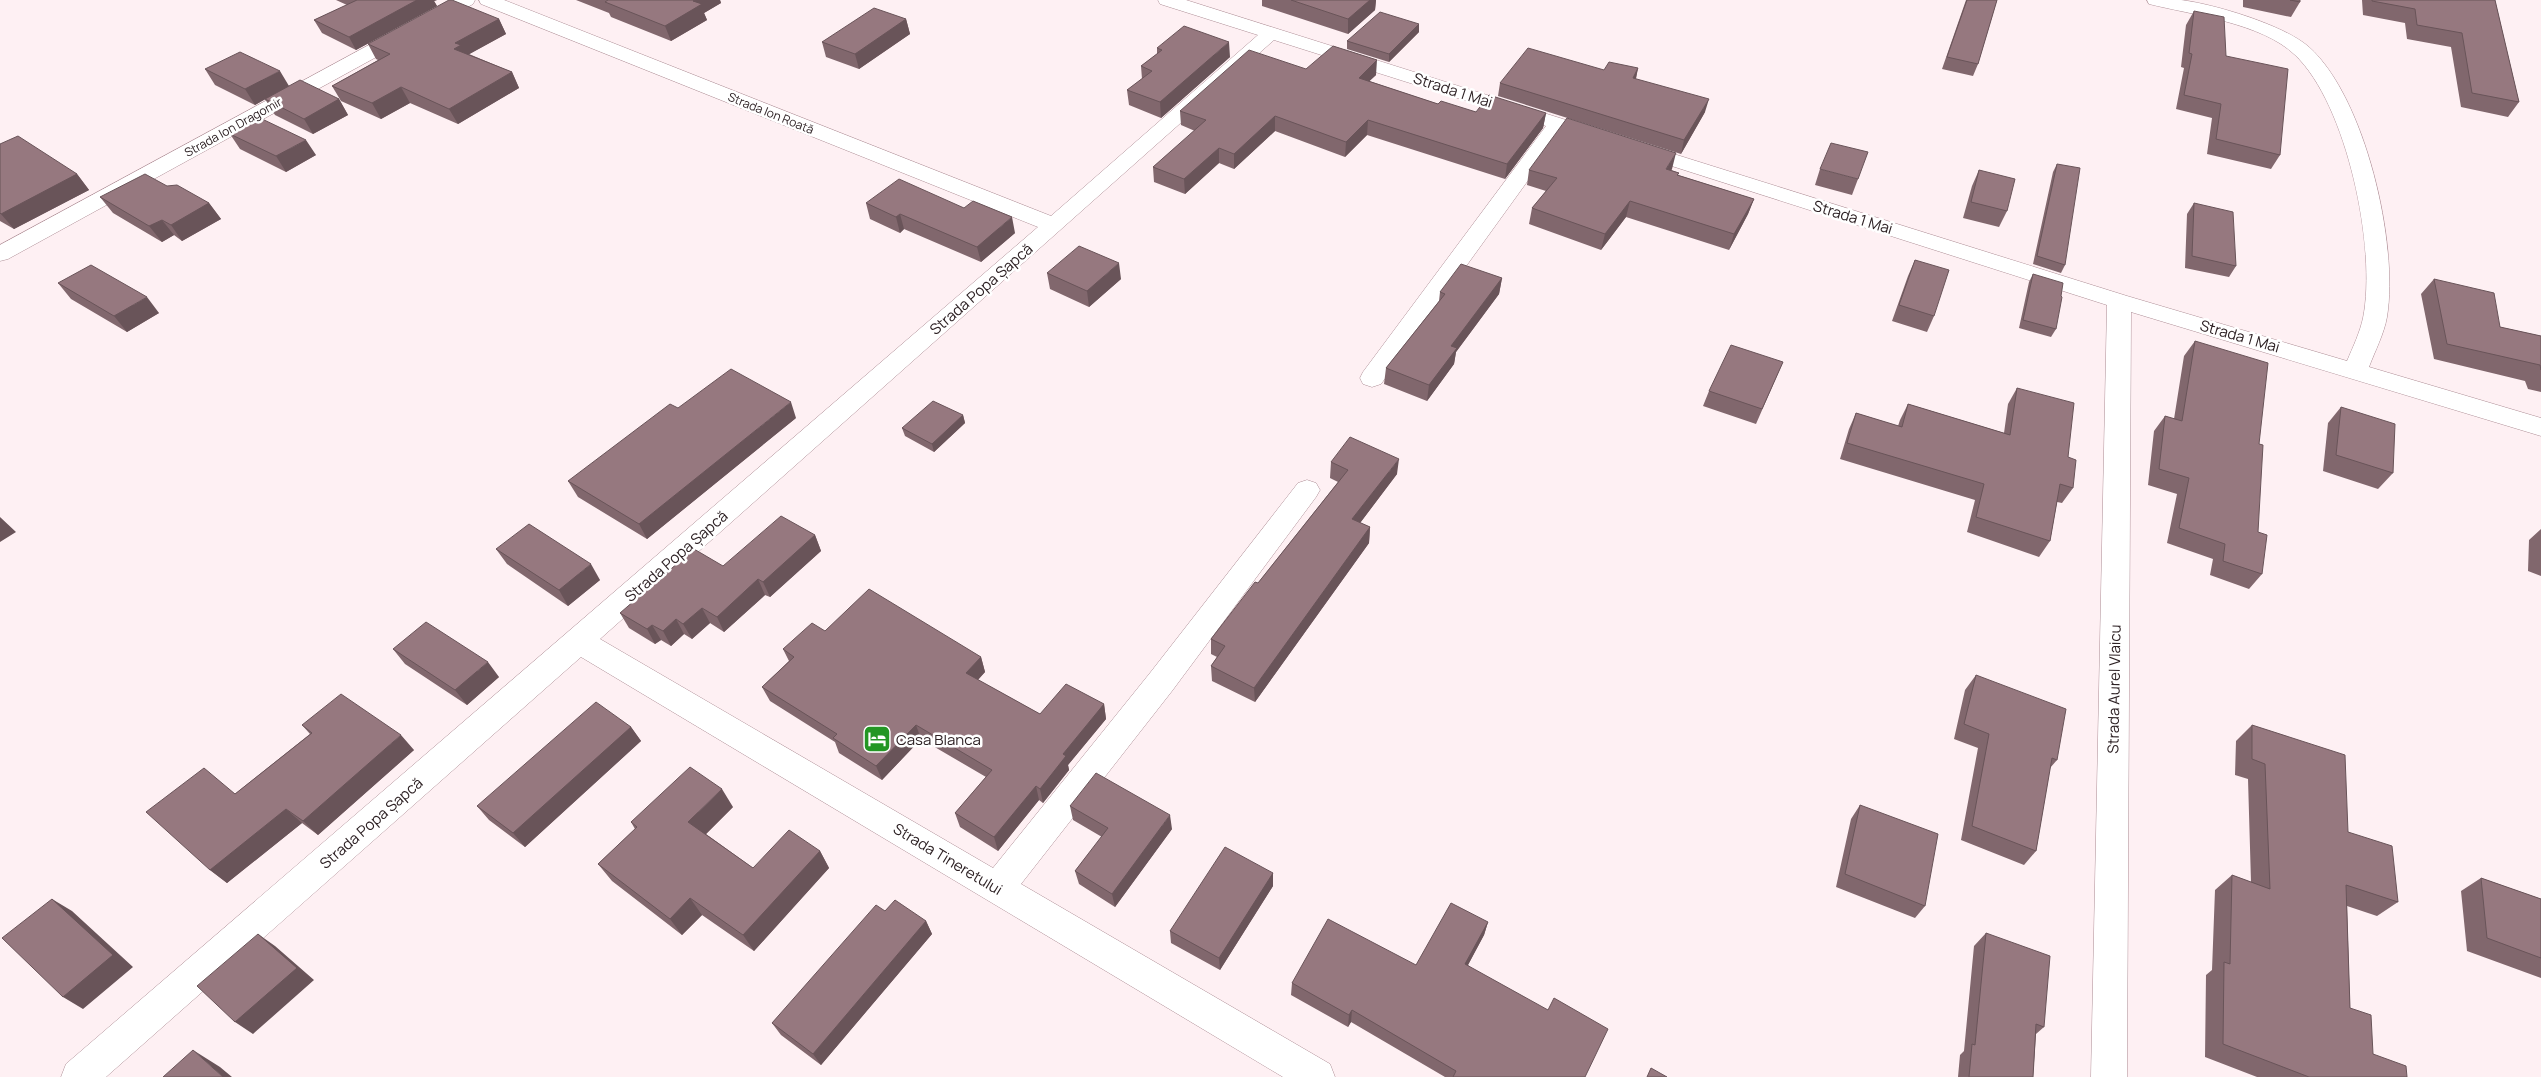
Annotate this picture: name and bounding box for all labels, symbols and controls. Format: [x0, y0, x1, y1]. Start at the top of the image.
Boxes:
street label: Strada 1 Mai [1411, 67, 1495, 113]
street label: Strada Ion Roată [725, 88, 817, 138]
street label: Strada Ion Dragomir [181, 93, 285, 161]
street label: Strada 1 Mai [1811, 195, 1895, 239]
street label: Strada Popa Șapcă [925, 238, 1037, 340]
street label: Strada 1 Mai [2198, 315, 2282, 357]
street label: Strada Popa Șapcă [620, 505, 732, 607]
street label: Strada Aurel Vlaicu [2102, 624, 2126, 754]
hotel icon: Casa Blanca [862, 724, 892, 754]
place label: Casa Blanca [896, 729, 981, 750]
street label: Strada Popa Șapcă [315, 772, 427, 874]
street label: Strada Tineretului [890, 818, 1006, 900]

